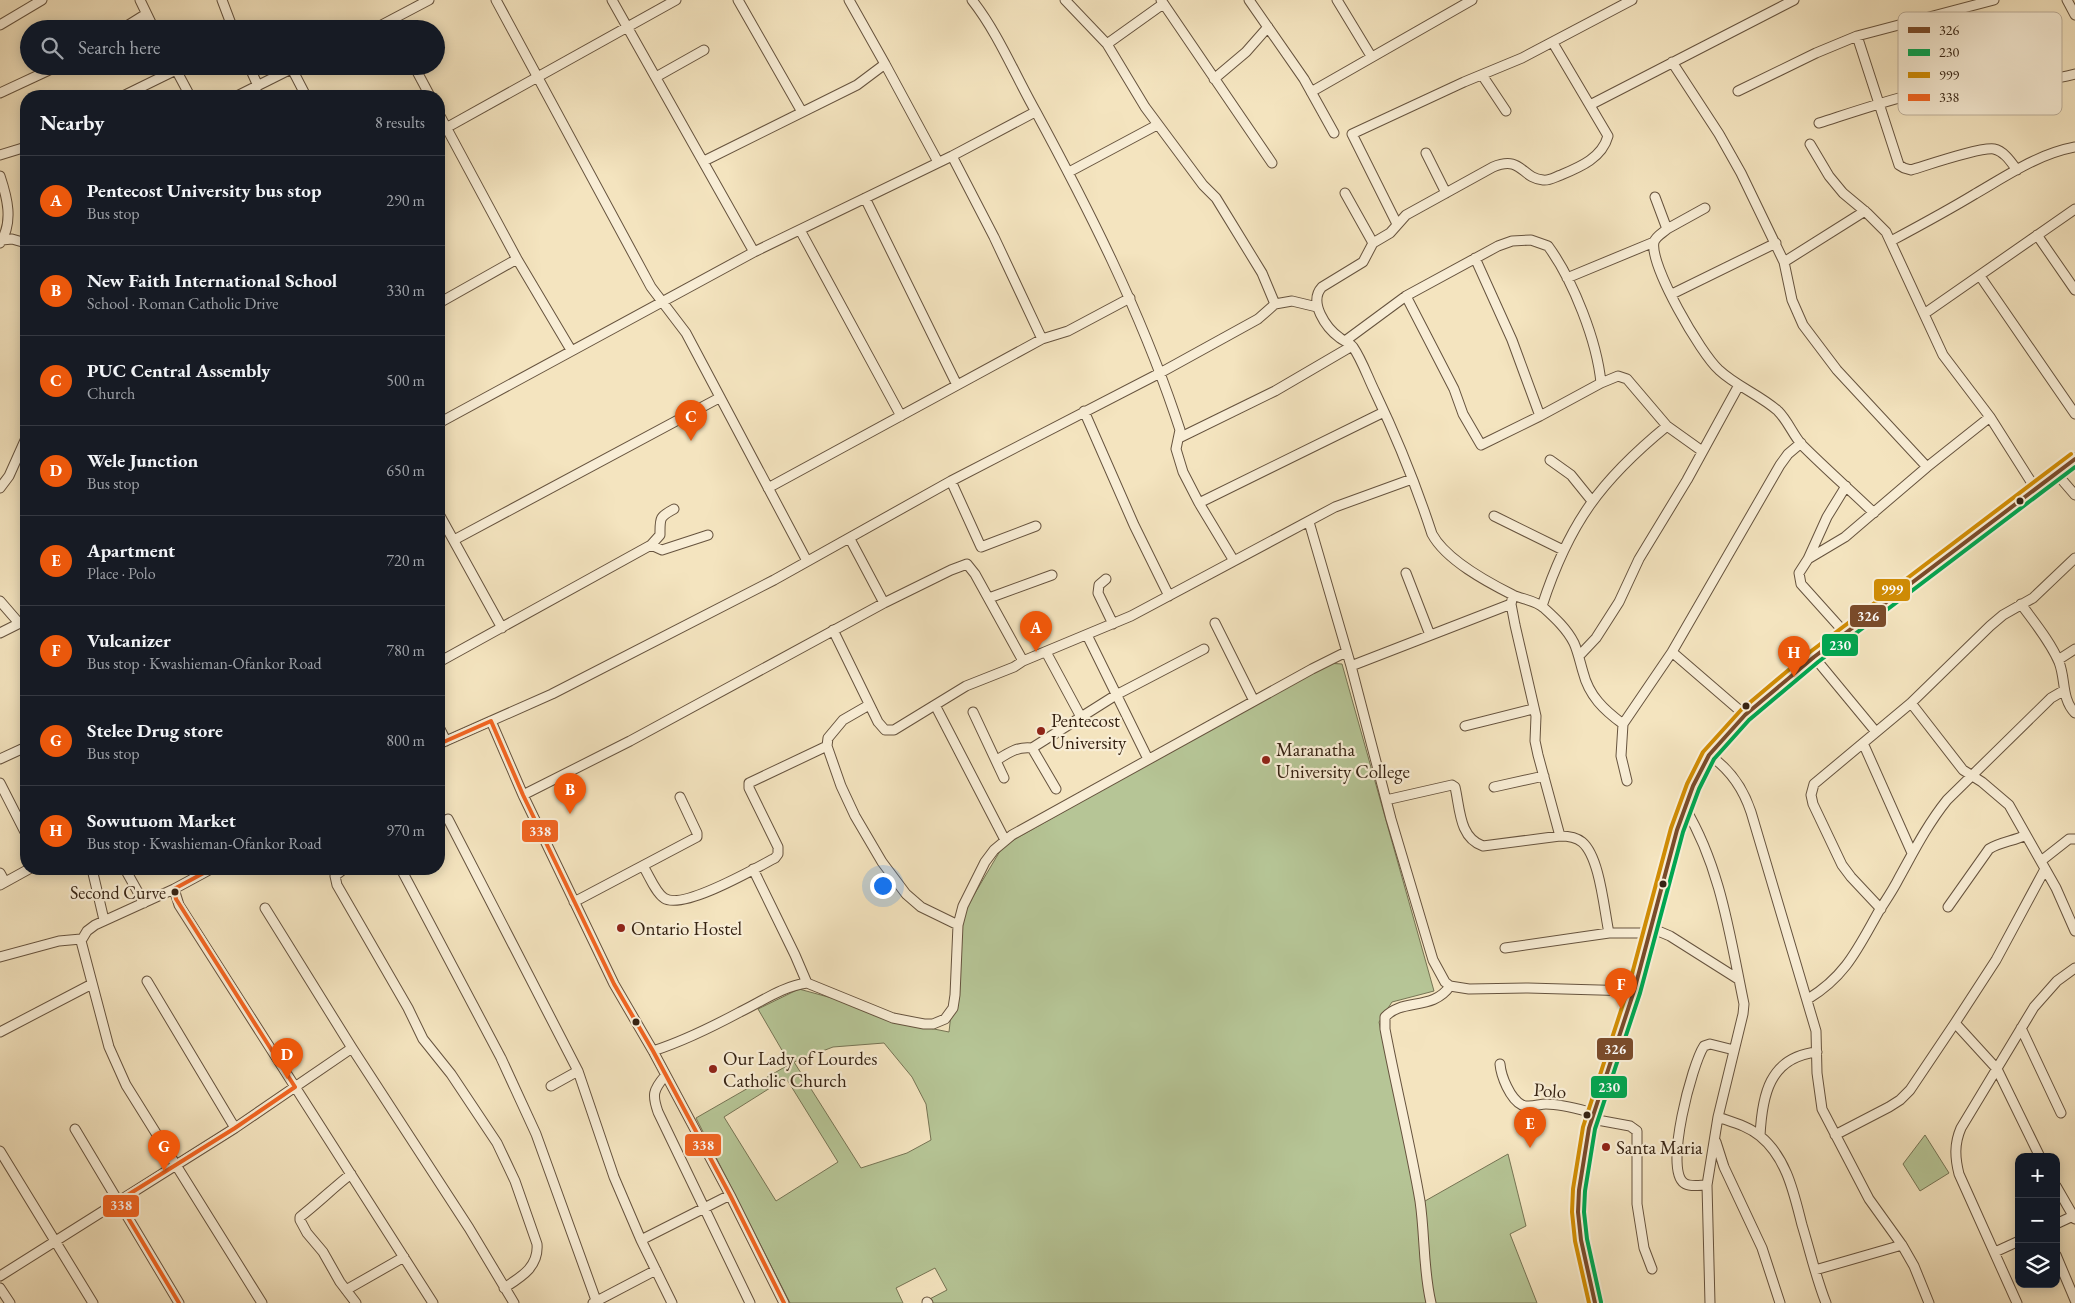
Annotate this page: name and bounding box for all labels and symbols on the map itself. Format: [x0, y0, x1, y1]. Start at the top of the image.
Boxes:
legend [1898, 12, 2062, 115]
text: 326 [1939, 21, 1959, 39]
text: 230 [1939, 43, 1959, 61]
text: 999 [1939, 66, 1959, 84]
text: 338 [1939, 88, 1959, 106]
pin: C [675, 400, 707, 441]
unlabelled marker [2015, 496, 2025, 506]
line badge: 999 [1873, 578, 1911, 602]
text: 999 [1881, 580, 1904, 598]
line badge: 326 [1849, 604, 1887, 628]
text: 326 [1857, 607, 1880, 625]
pin: A [1020, 611, 1052, 652]
line badge: 230 [1821, 633, 1859, 657]
pin: H [1778, 636, 1810, 677]
text: 230 [1829, 636, 1852, 654]
unlabelled marker [1741, 701, 1751, 711]
place label: Pentecost University [1051, 708, 1127, 755]
marker: Pentecost University [1035, 725, 1047, 737]
place label: Maranatha University College [1276, 737, 1410, 784]
marker: Maranatha University College [1260, 754, 1272, 766]
pin: B [554, 773, 586, 814]
line badge: 338 [521, 819, 559, 843]
text: 338 [529, 822, 551, 840]
your location [870, 873, 896, 899]
unlabelled marker [1658, 879, 1668, 889]
place label: Second Curve [70, 881, 166, 904]
marker: Second Curve [170, 887, 180, 897]
place label: Ontario Hostel [631, 916, 743, 941]
marker: Ontario Hostel [615, 922, 627, 934]
pin: F [1605, 968, 1637, 1009]
unlabelled marker [631, 1017, 641, 1027]
line badge: 326 [1596, 1037, 1634, 1061]
pin: D [271, 1038, 303, 1079]
text: 326 [1604, 1040, 1627, 1058]
place label: Our Lady of Lourdes Catholic Church [723, 1046, 877, 1093]
marker: Our Lady of Lourdes Catholic Church [707, 1063, 719, 1075]
line badge: 230 [1590, 1075, 1628, 1099]
street label: Polo [1533, 1077, 1567, 1104]
text: 230 [1598, 1078, 1621, 1096]
pin: E [1514, 1107, 1546, 1148]
unlabelled marker [1582, 1110, 1592, 1120]
pin: G [148, 1130, 180, 1171]
line badge: 338 [684, 1133, 722, 1157]
place label: Santa Maria [1616, 1135, 1703, 1160]
text: 338 [692, 1136, 714, 1154]
marker: Santa Maria [1600, 1141, 1612, 1153]
line badge: 338 [102, 1194, 140, 1218]
text: 338 [110, 1196, 132, 1214]

